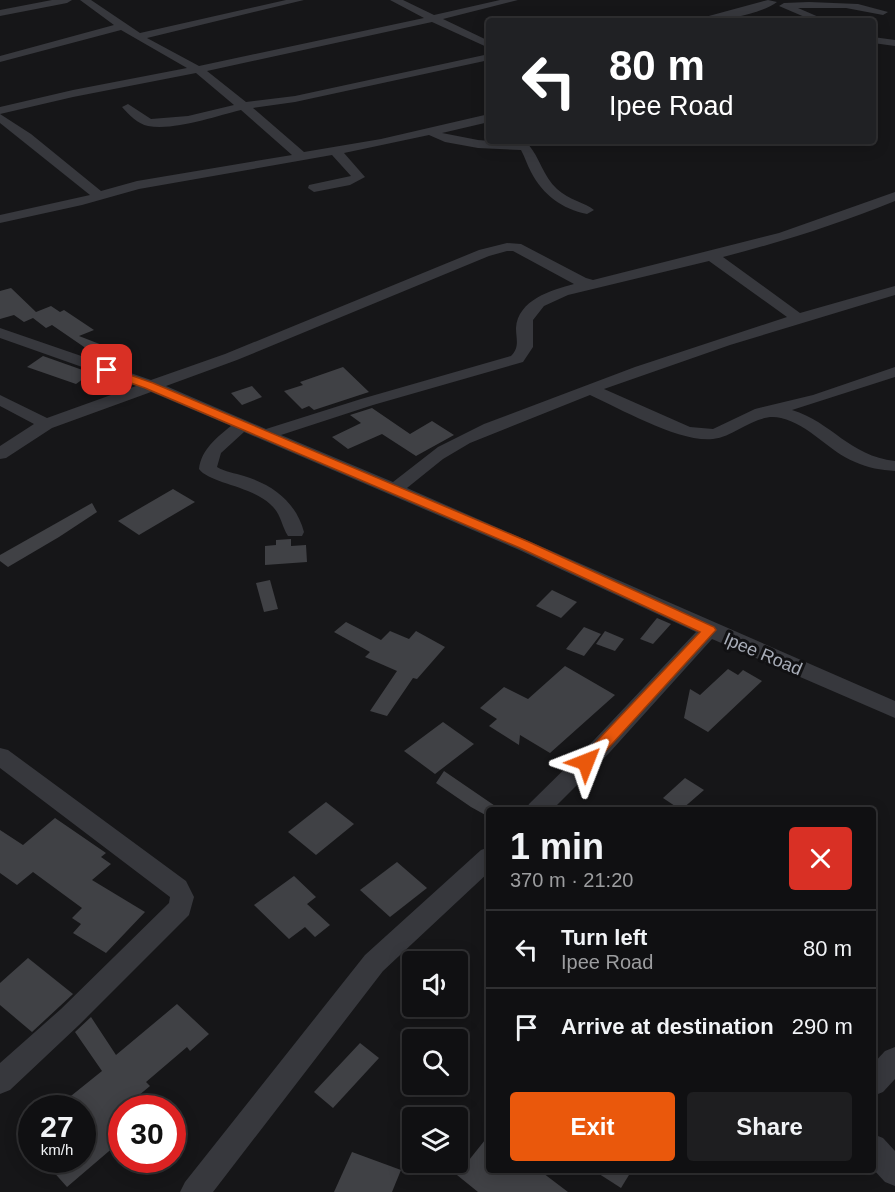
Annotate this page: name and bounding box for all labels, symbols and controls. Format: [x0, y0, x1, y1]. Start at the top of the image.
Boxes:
icon: left [510, 42, 588, 120]
text: 80 m [609, 42, 705, 89]
text: Ipee Road [609, 91, 734, 121]
pin [81, 344, 132, 395]
icon: arrive [90, 353, 123, 386]
street label: Ipee Road [721, 629, 805, 679]
position arrow [554, 730, 618, 794]
text: 1 min [510, 826, 604, 867]
button: close [789, 827, 852, 890]
text: 370 m · 21:20 [510, 869, 633, 891]
text: Turn left [561, 925, 647, 950]
icon: left [510, 933, 543, 966]
text: 80 m [803, 936, 852, 961]
map controls [402, 951, 468, 1173]
button: sound [402, 951, 468, 1017]
text: Ipee Road [561, 951, 653, 973]
icon: arrive [510, 1011, 543, 1044]
text: Arrive at destination [561, 1014, 774, 1039]
text: 290 m [792, 1014, 853, 1039]
button: search [402, 1029, 468, 1095]
button: Exit [510, 1092, 675, 1161]
button: Share [687, 1092, 852, 1161]
speed limit sign: 30 [108, 1095, 186, 1173]
button: layers [402, 1107, 468, 1173]
text: 27 [40, 1110, 74, 1143]
text: km/h [41, 1141, 73, 1158]

